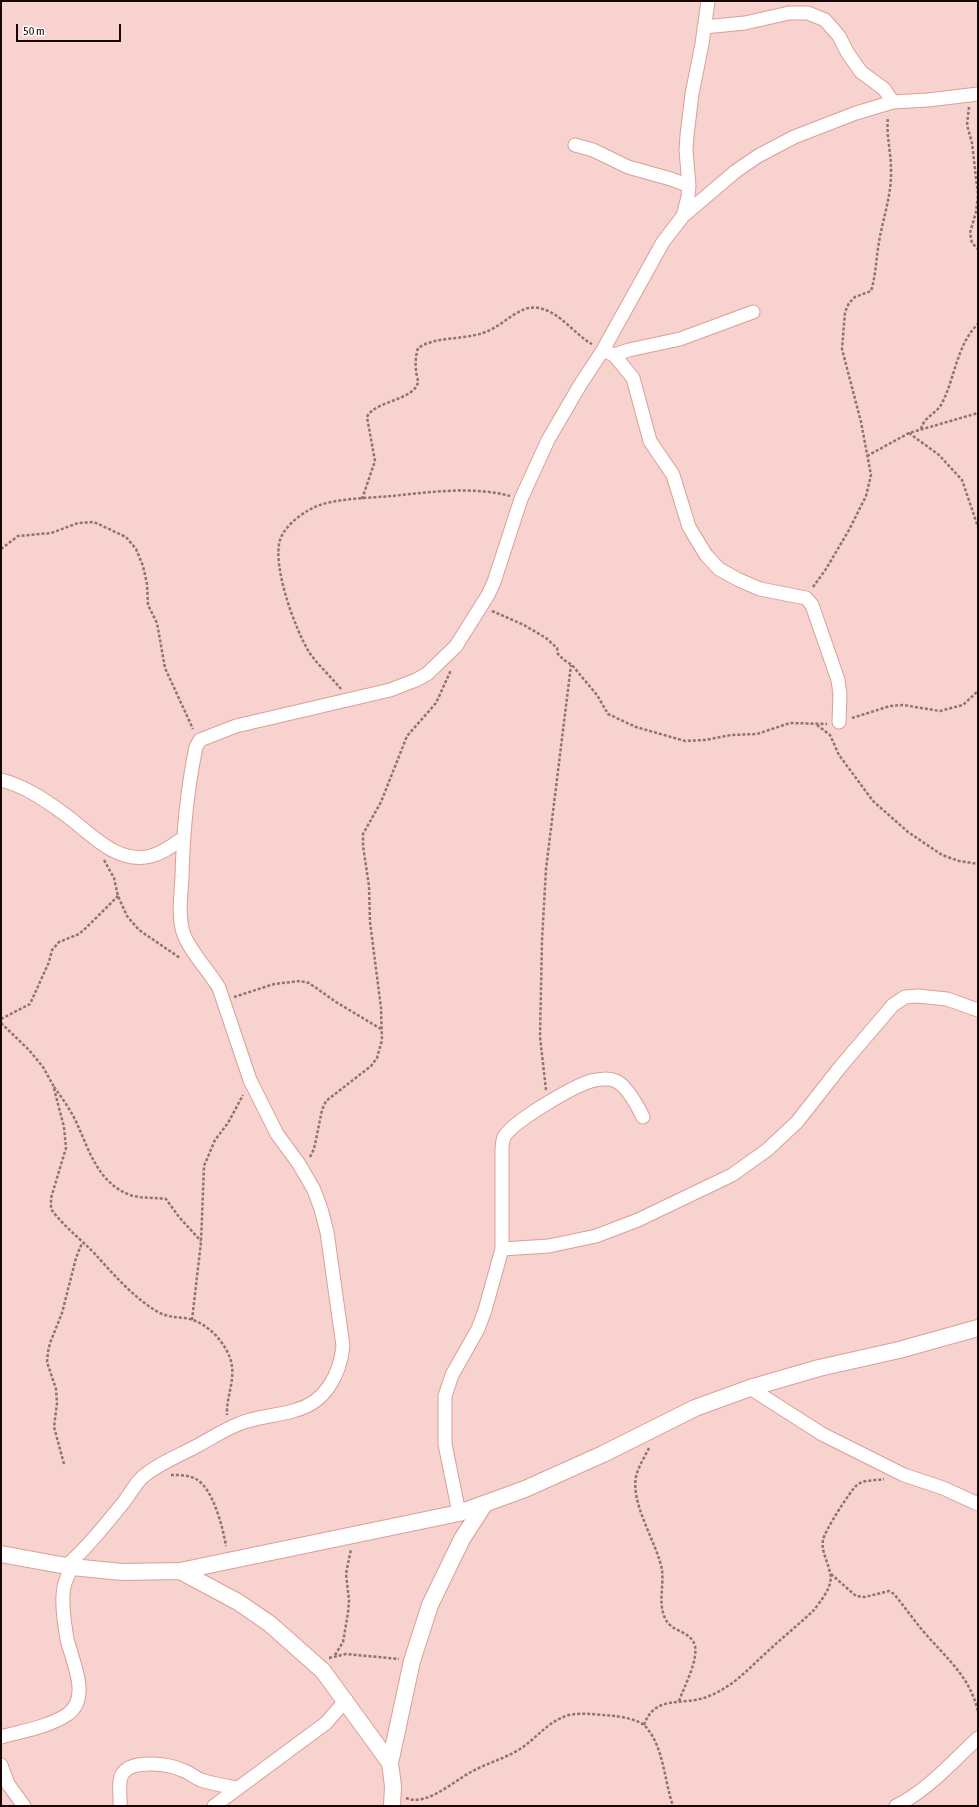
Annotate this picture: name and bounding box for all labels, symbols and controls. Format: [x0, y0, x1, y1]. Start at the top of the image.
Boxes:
scale bar [18, 16, 123, 42]
text: 50 m [23, 24, 45, 38]

